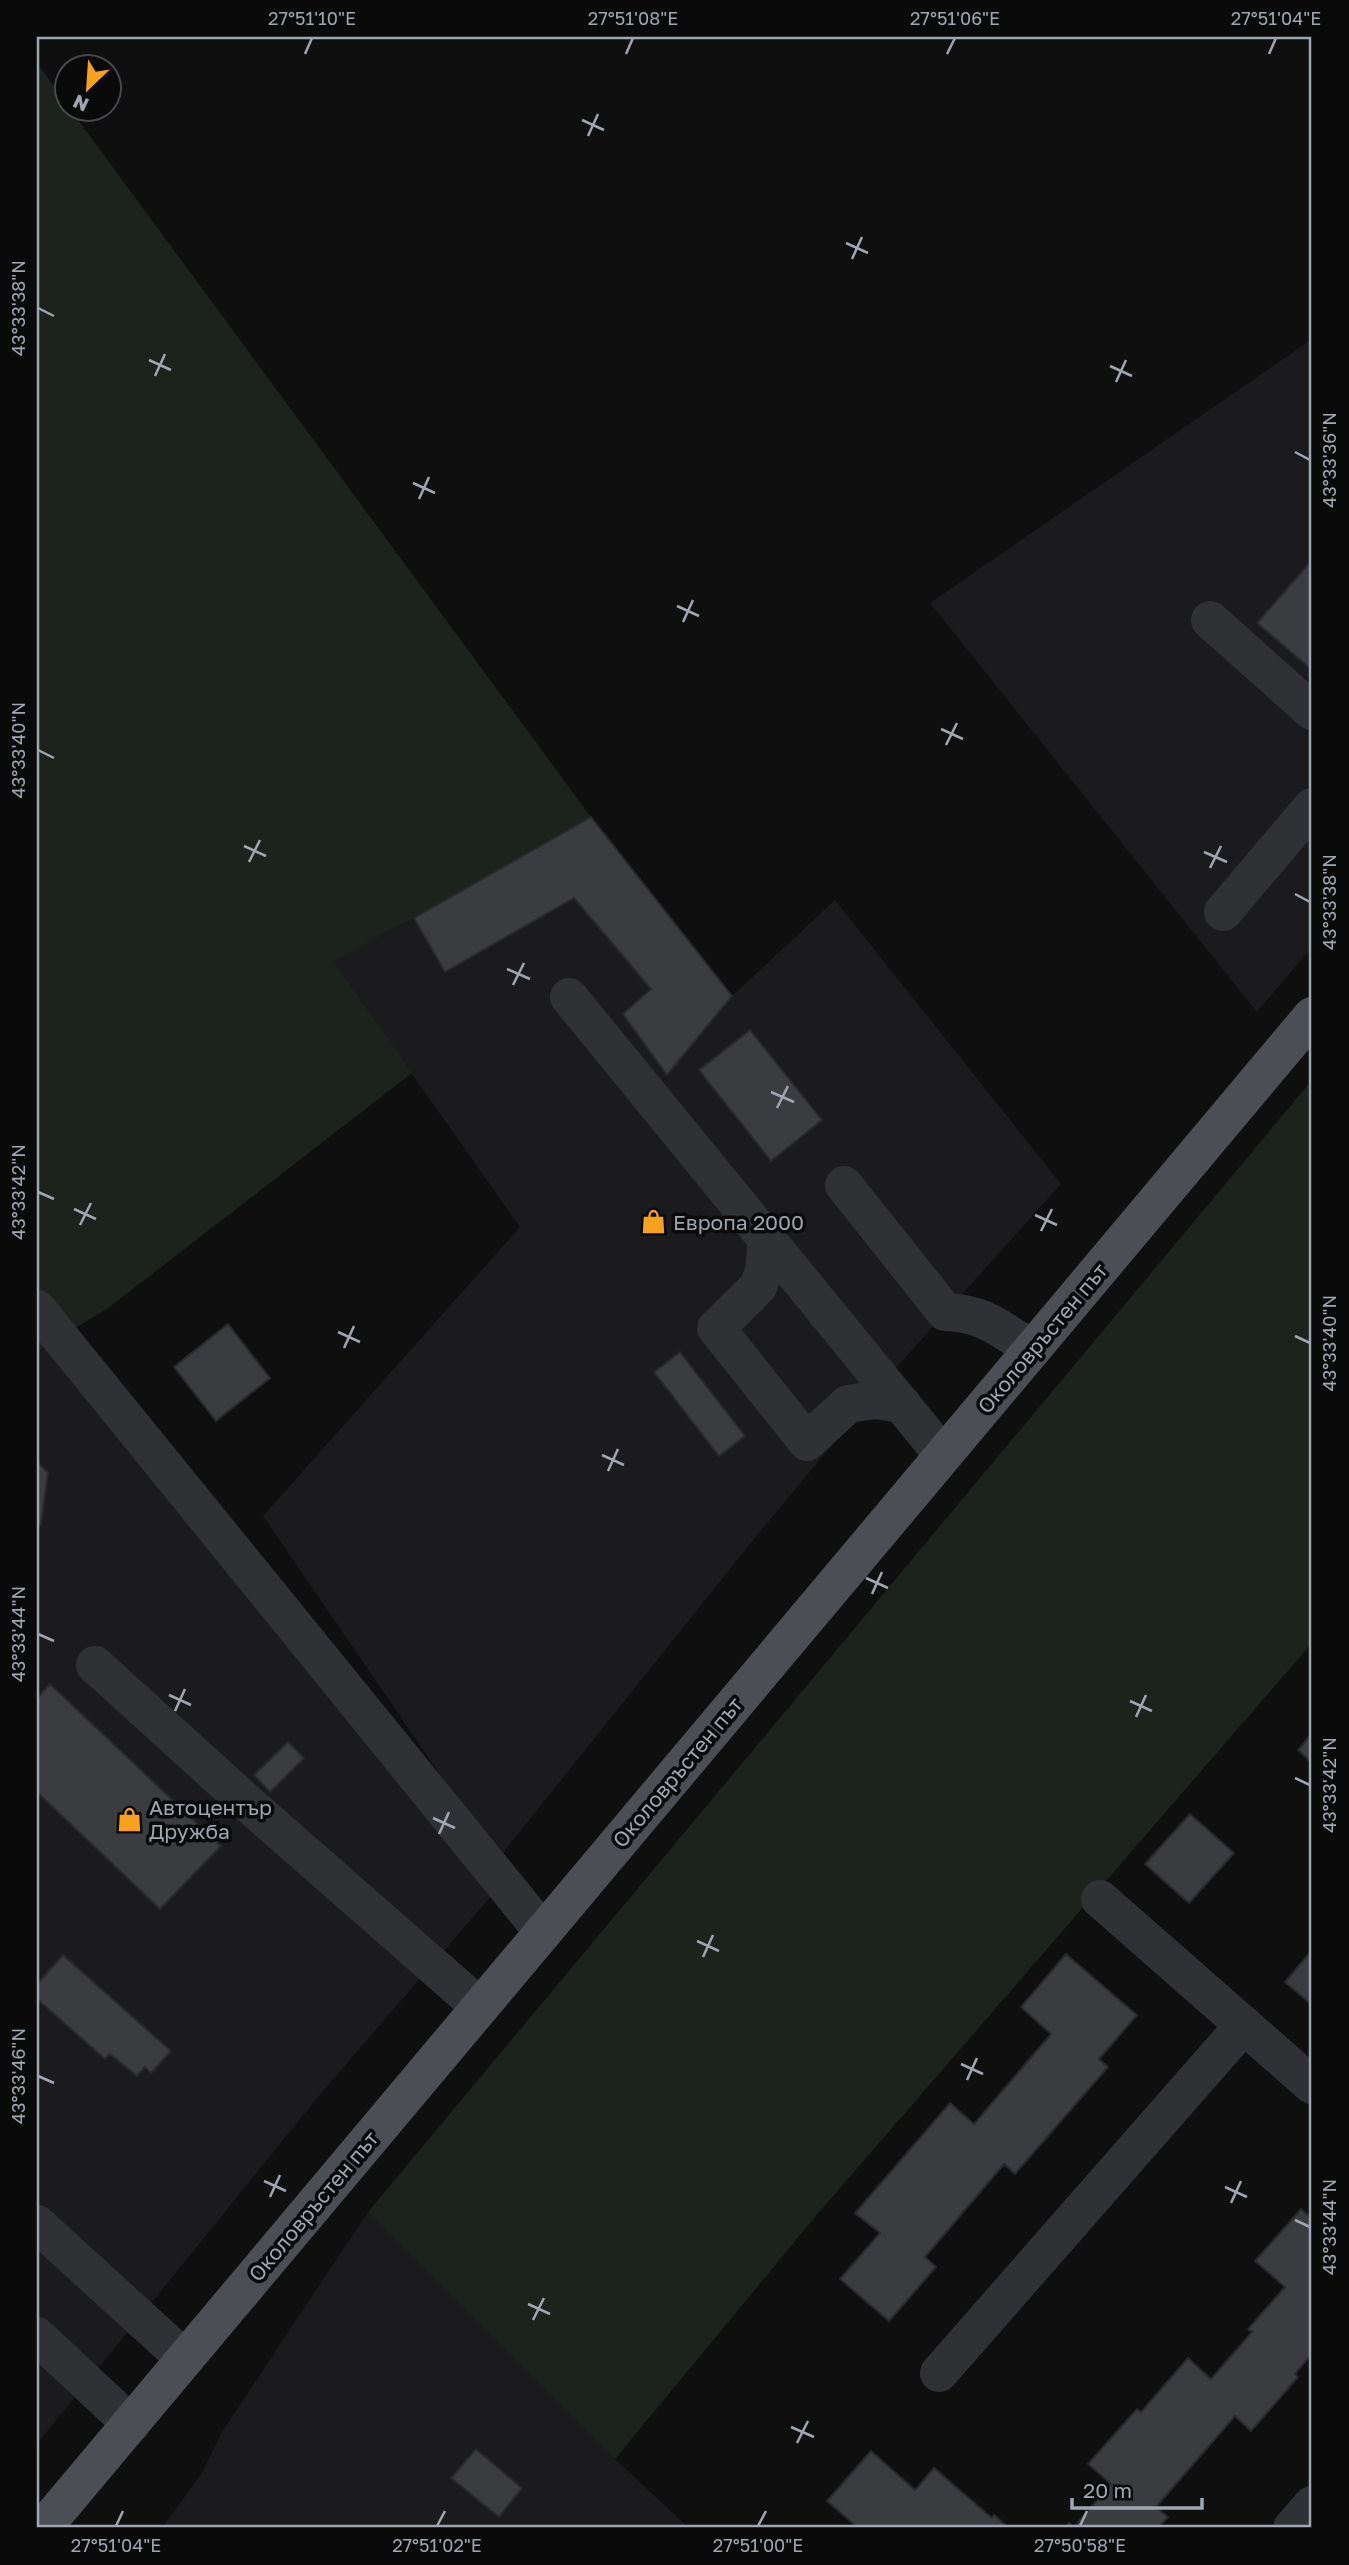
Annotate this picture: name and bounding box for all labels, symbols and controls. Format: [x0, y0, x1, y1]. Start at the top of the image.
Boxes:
text: 27°51'10"E [268, 7, 356, 29]
text: 27°51'08"E [588, 7, 678, 29]
text: 27°51'06"E [910, 7, 1000, 29]
text: 27°51'04"E [1231, 7, 1321, 29]
north arrow [52, 52, 122, 122]
text: N [69, 90, 92, 117]
text: 43°33'38"N [7, 260, 29, 356]
text: 43°33'36"N [1318, 412, 1340, 508]
text: 43°33'40"N [7, 702, 29, 798]
text: 43°33'38"N [1318, 854, 1340, 950]
text: 43°33'42"N [7, 1144, 29, 1240]
shop icon: Европа 2000 [639, 1208, 667, 1236]
place label: Европа 2000 [673, 1209, 804, 1235]
street label: Околовръстен път [972, 1258, 1112, 1418]
text: 43°33'40"N [1318, 1295, 1340, 1391]
text: 43°33'44"N [7, 1586, 29, 1682]
street label: Околовръстен път [607, 1692, 747, 1852]
text: 43°33'42"N [1318, 1737, 1340, 1833]
place label: Автоцентър Дружба [149, 1794, 272, 1844]
shop icon: Автоцентър Дружба [115, 1805, 143, 1833]
text: 43°33'46"N [7, 2028, 29, 2124]
street label: Околовръстен път [243, 2126, 383, 2286]
text: 43°33'44"N [1318, 2179, 1340, 2275]
scale bar [1072, 2467, 1202, 2511]
text: 20 m [1083, 2477, 1132, 2503]
text: 27°51'04"E [71, 2534, 161, 2556]
text: 27°51'02"E [392, 2534, 482, 2556]
text: 27°51'00"E [713, 2534, 803, 2556]
text: 27°50'58"E [1034, 2534, 1126, 2556]

